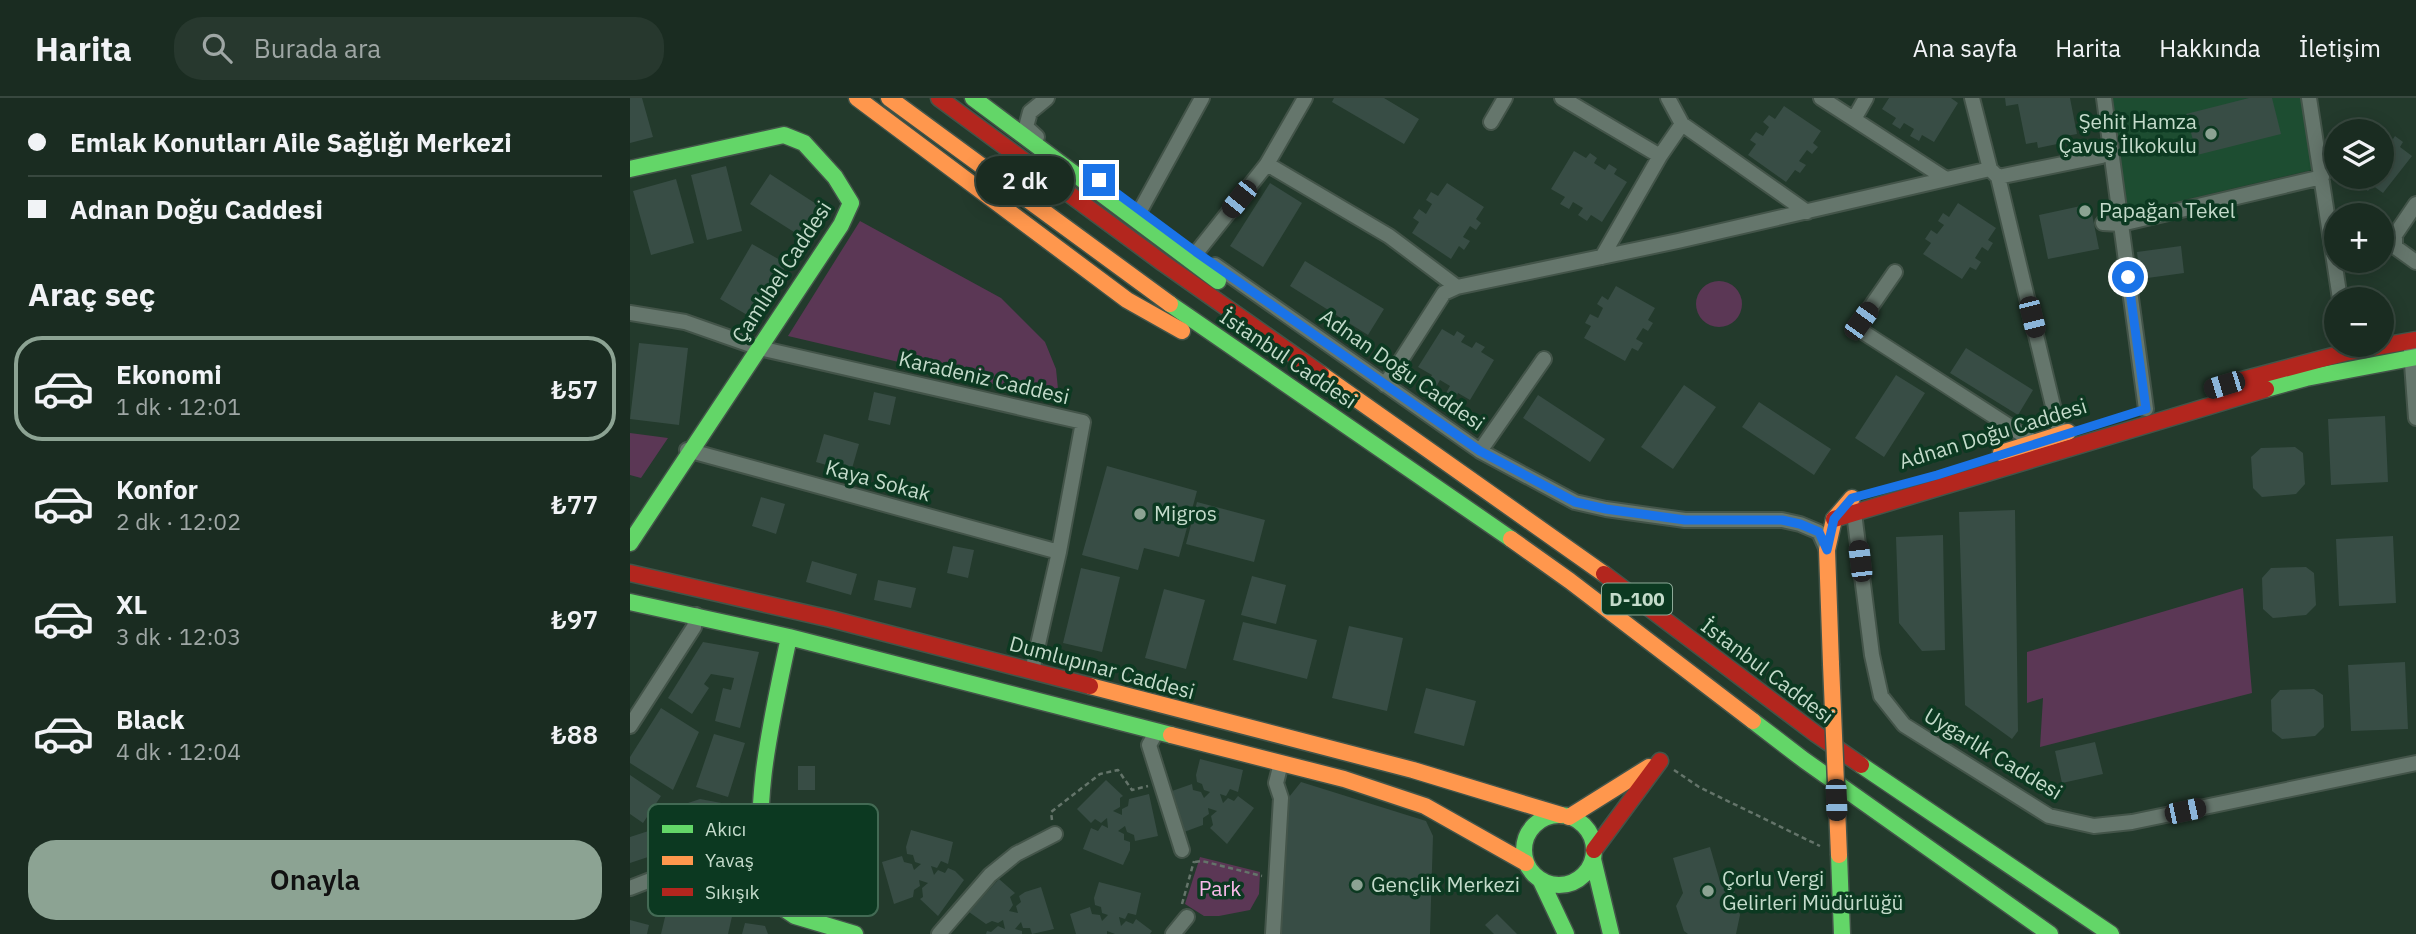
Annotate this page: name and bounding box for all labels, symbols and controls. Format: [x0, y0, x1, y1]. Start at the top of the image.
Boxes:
search box [174, 17, 664, 80]
text: Harita [35, 27, 132, 70]
icon: search [198, 29, 236, 67]
text: Burada ara [254, 31, 381, 65]
text: Ana sayfa [1913, 32, 2017, 64]
text: Harita [2055, 32, 2121, 64]
text: Hakkında [2159, 32, 2261, 64]
text: İletişim [2299, 32, 2381, 64]
place label: Şehit Hamza Çavuş İlkokulu [2058, 107, 2197, 159]
map controls [2324, 119, 2394, 357]
button: layers [2324, 119, 2394, 189]
text: Emlak Konutları Aile Sağlığı Merkezi [70, 125, 512, 159]
marker: Şehit Hamza Çavuş İlkokulu [2203, 126, 2219, 142]
callout: 2 dk [976, 155, 1074, 204]
route end [1083, 164, 1115, 196]
text: 2 dk [1002, 165, 1048, 195]
car [1218, 176, 1261, 222]
text: Adnan Doğu Caddesi [70, 192, 323, 226]
street label: Çamlıbel Caddesi [725, 195, 837, 348]
place label: Papağan Tekel [2099, 196, 2236, 224]
marker: Papağan Tekel [2077, 203, 2093, 219]
button: + [2324, 203, 2394, 273]
route start [2112, 261, 2144, 293]
text: Araç seç [28, 273, 155, 315]
button: − [2324, 287, 2394, 357]
car [2017, 294, 2048, 340]
car [1841, 298, 1882, 344]
street label: İstanbul Caddesi [1215, 302, 1362, 414]
street label: Adnan Doğu Caddesi [1315, 302, 1491, 437]
street label: Karadeniz Caddesi [896, 344, 1072, 410]
icon: car [32, 357, 95, 420]
text: Ekonomi [116, 357, 222, 391]
car [2201, 369, 2248, 401]
text: ₺57 [551, 372, 598, 406]
text: 1 dk · 12:01 [116, 391, 241, 421]
street label: Adnan Doğu Caddesi [1895, 391, 2090, 475]
street label: Kaya Sokak [823, 453, 934, 507]
icon: car [32, 472, 95, 535]
text: Konfor [116, 472, 198, 506]
text: ₺77 [551, 487, 598, 521]
place label: Migros [1154, 499, 1217, 527]
text: 2 dk · 12:02 [116, 506, 241, 536]
marker: Migros [1132, 506, 1148, 522]
car [1848, 539, 1873, 583]
road number: D-100 [1602, 584, 1672, 614]
icon: car [32, 587, 95, 650]
text: XL [116, 587, 147, 621]
text: ₺97 [551, 602, 598, 636]
street label: İstanbul Caddesi [1696, 611, 1840, 729]
text: 3 dk · 12:03 [116, 621, 241, 651]
street label: Dumlupınar Caddesi [1006, 629, 1198, 705]
street label: Uygarlık Caddesi [1919, 701, 2068, 805]
icon: car [32, 702, 95, 765]
text: Black [116, 702, 184, 736]
text: ₺88 [551, 717, 598, 751]
text: 4 dk · 12:04 [116, 736, 241, 766]
car [1825, 779, 1848, 821]
car [2163, 796, 2208, 826]
legend [648, 804, 878, 916]
text: Akıcı [705, 817, 746, 841]
button: Onayla [28, 840, 602, 920]
text: Yavaş [705, 848, 754, 872]
place label: Çorlu Vergi Gelirleri Müdürlüğü [1722, 864, 1903, 916]
place label: Gençlik Merkezi [1371, 870, 1520, 898]
park label: Park [1199, 874, 1241, 902]
marker: Gençlik Merkezi [1349, 877, 1365, 893]
text: Sıkışık [705, 880, 760, 904]
marker: Çorlu Vergi Gelirleri Müdürlüğü [1700, 883, 1716, 899]

